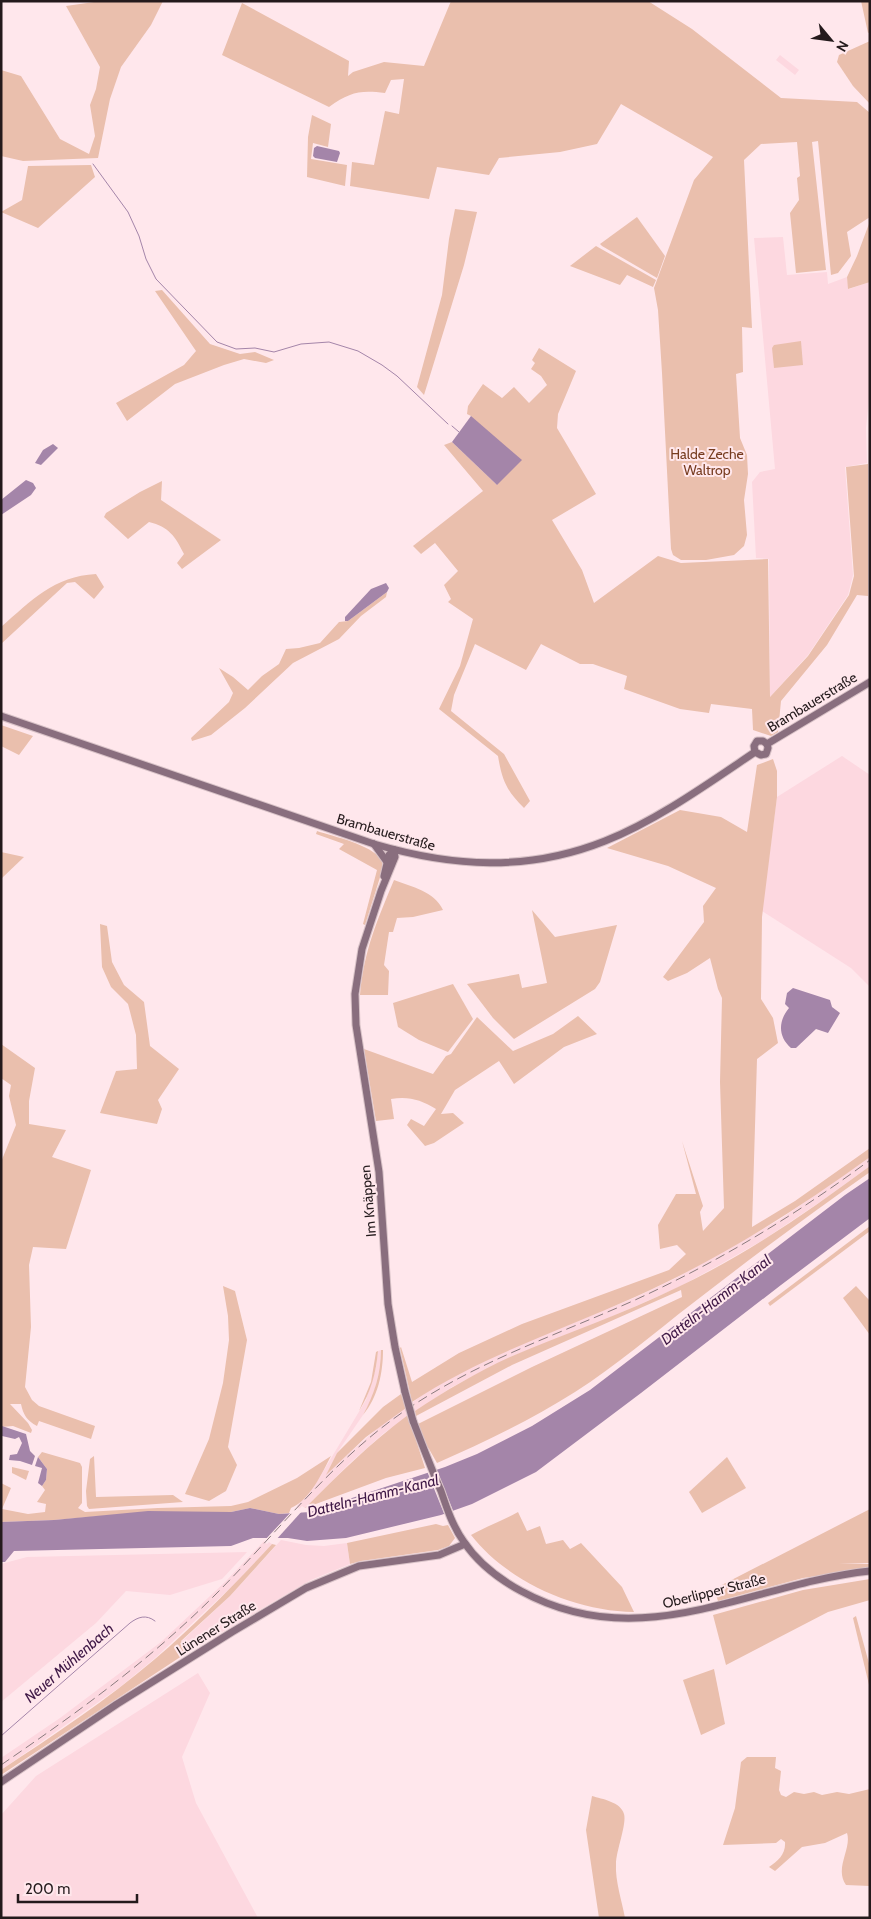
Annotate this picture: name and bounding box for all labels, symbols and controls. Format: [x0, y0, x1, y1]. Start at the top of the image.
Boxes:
north arrow [806, 15, 856, 65]
text: N [832, 38, 853, 55]
park label: Halde Zeche Waltrop [670, 445, 744, 479]
street label: Brambauerstraße [764, 668, 860, 736]
street label: Brambauerstraße [335, 809, 437, 855]
street label: Im Knäppen [356, 1164, 380, 1238]
water label: Datteln-Hamm-Kanal [657, 1251, 775, 1349]
water label: Datteln-Hamm-Kanal [305, 1471, 441, 1521]
street label: Oberlipper Straße [661, 1569, 767, 1613]
street label: Lünener Straße [173, 1596, 259, 1660]
water label: Neuer Mühlenbach [21, 1619, 117, 1707]
scale bar [18, 1872, 136, 1904]
text: 200 m [25, 1880, 70, 1898]

